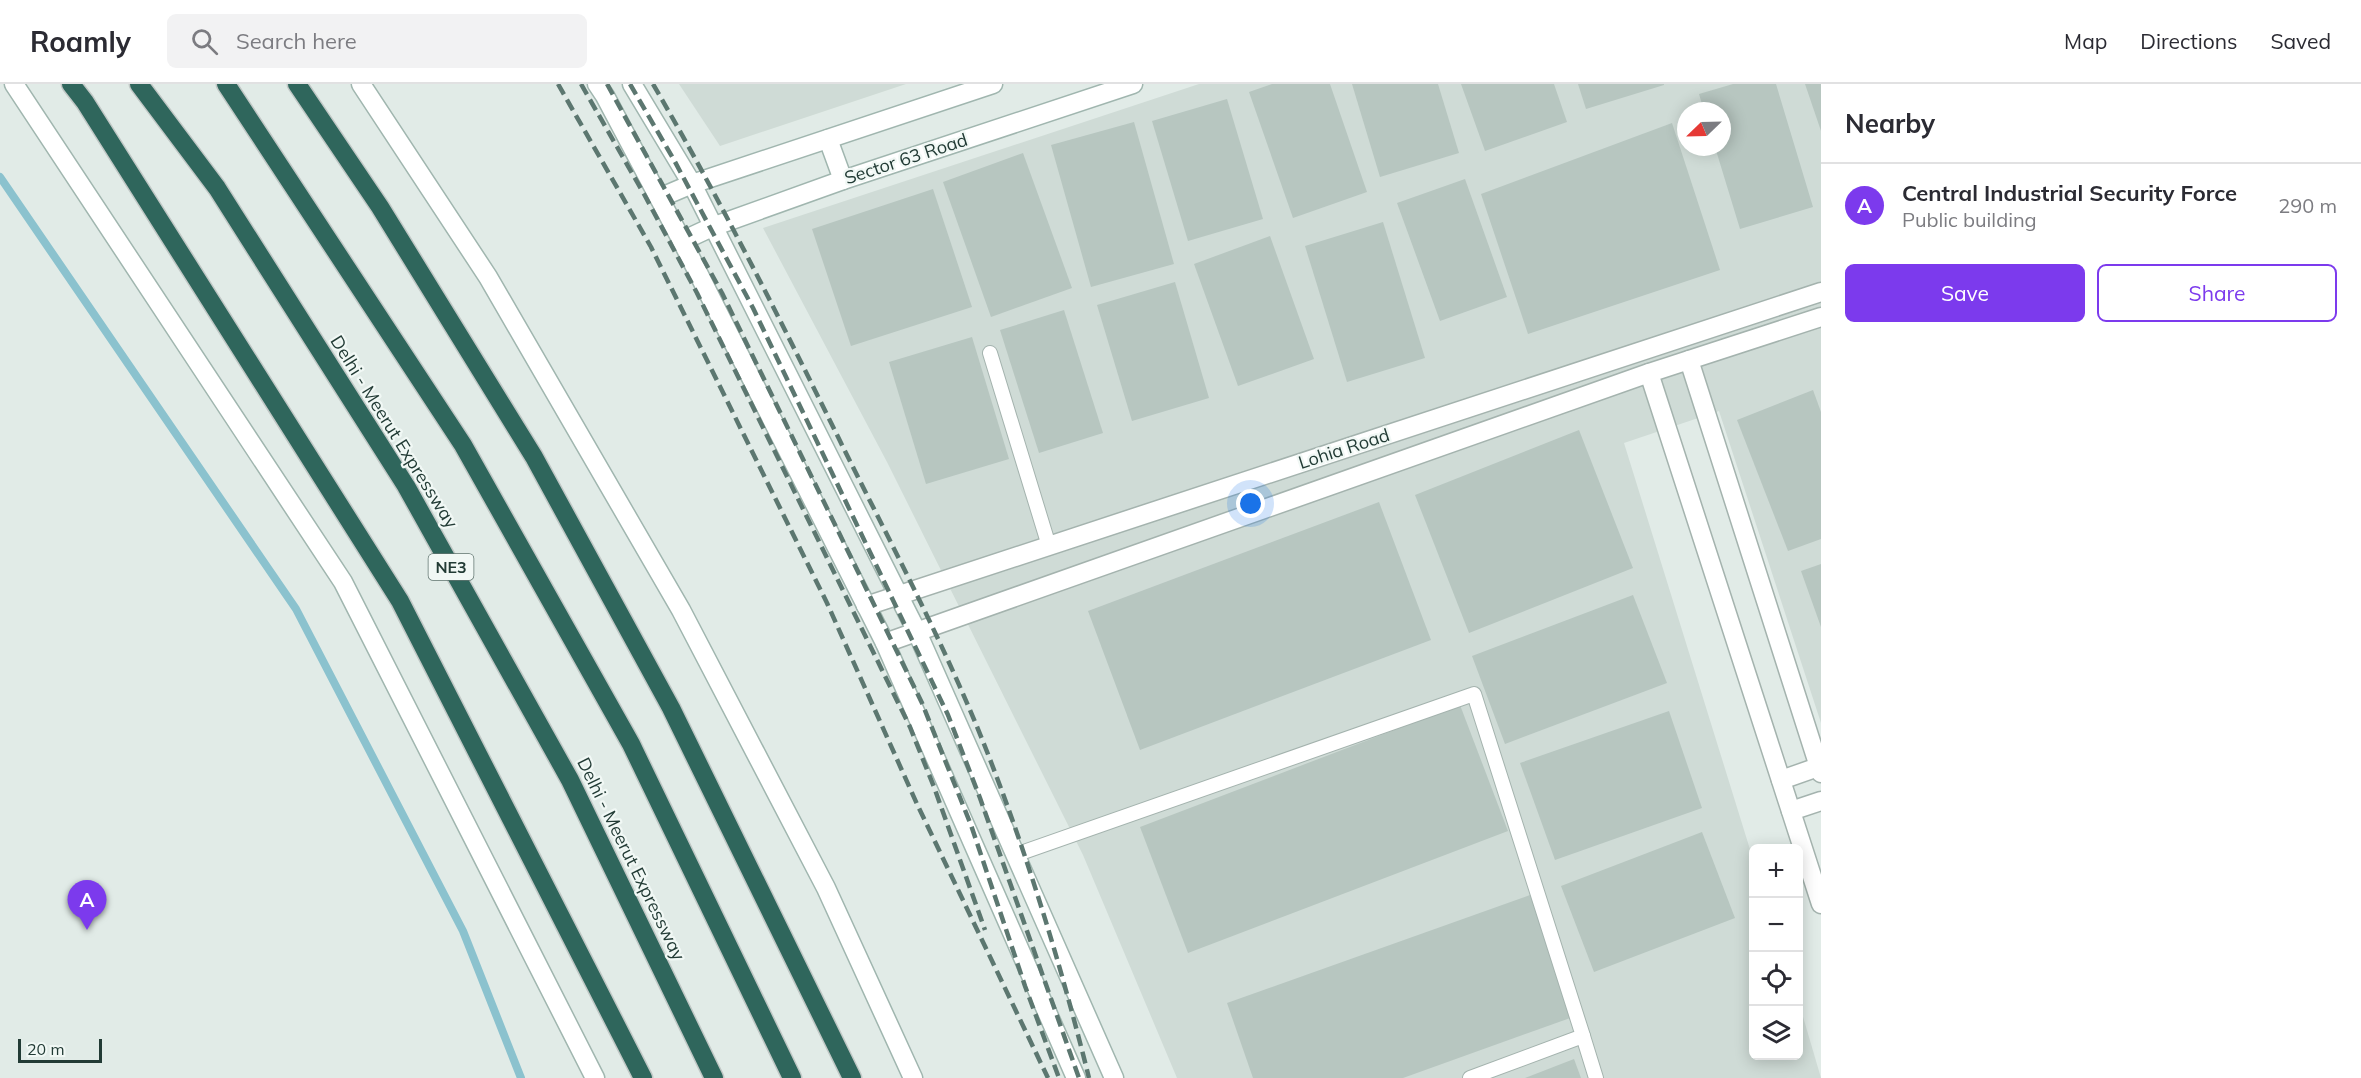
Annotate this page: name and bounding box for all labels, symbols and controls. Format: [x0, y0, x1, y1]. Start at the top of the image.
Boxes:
search box [167, 14, 587, 68]
text: Roamly [30, 24, 131, 59]
icon: search [188, 25, 221, 58]
text: Search here [236, 27, 357, 55]
text: Map [2064, 28, 2107, 54]
text: Directions [2140, 28, 2237, 54]
text: Saved [2270, 28, 2331, 54]
north arrow [1677, 102, 1731, 156]
text: Nearby [1845, 107, 1935, 140]
street label: Sector 63 Road [841, 128, 970, 189]
text: Central Industrial Security Force [1902, 179, 2237, 207]
text: A [1857, 193, 1872, 218]
text: 290 m [2278, 193, 2337, 218]
text: Public building [1902, 207, 2037, 232]
button: Save [1845, 264, 2085, 322]
button: Share [2097, 264, 2337, 322]
street label: Delhi - Meerut Expressway [326, 331, 464, 533]
street label: Lohia Road [1295, 423, 1392, 474]
your location [1236, 489, 1265, 518]
road number: NE3 [428, 554, 474, 580]
street label: Delhi - Meerut Expressway [572, 754, 691, 964]
map controls [1749, 844, 1803, 1060]
button: + [1749, 844, 1803, 898]
pin: A [68, 880, 106, 930]
button: − [1749, 898, 1803, 952]
button: locate [1749, 952, 1803, 1006]
button: layers [1749, 1006, 1803, 1060]
scale bar [18, 1036, 102, 1064]
text: 20 m [27, 1039, 64, 1059]

